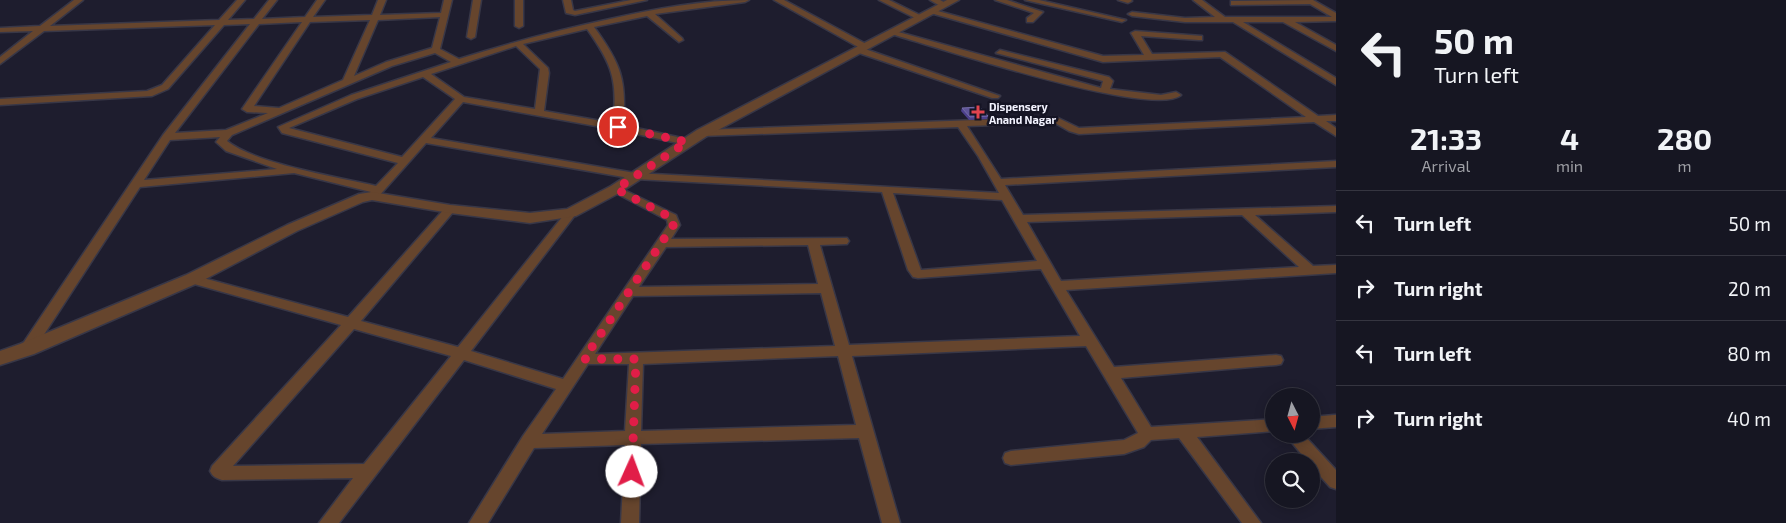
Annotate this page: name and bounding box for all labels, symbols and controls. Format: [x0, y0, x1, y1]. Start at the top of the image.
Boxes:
text: 50 m [1434, 19, 1514, 61]
icon: left [1351, 20, 1416, 85]
text: Turn left [1434, 61, 1519, 87]
place label: Dispensery Anand Nagar [989, 100, 1056, 126]
marker: Dispensery Anand Nagar [971, 105, 985, 119]
pin [597, 106, 639, 148]
icon: arrive [604, 113, 632, 141]
text: 21:33 [1410, 120, 1482, 156]
text: 4 [1560, 120, 1579, 156]
text: 280 [1657, 120, 1712, 156]
text: Arrival [1422, 156, 1470, 175]
text: min [1556, 156, 1583, 175]
text: m [1678, 156, 1692, 175]
icon: left [1351, 209, 1379, 237]
text: Turn left [1394, 212, 1471, 235]
text: 50 m [1728, 212, 1771, 235]
icon: right [1351, 274, 1379, 302]
text: Turn right [1394, 277, 1482, 300]
text: 20 m [1728, 277, 1771, 300]
icon: left [1351, 339, 1379, 367]
text: Turn left [1394, 342, 1471, 365]
text: 80 m [1727, 342, 1771, 365]
north arrow [1265, 388, 1320, 442]
map controls [1265, 388, 1320, 508]
icon: right [1351, 404, 1379, 432]
text: Turn right [1394, 407, 1482, 430]
text: 40 m [1727, 407, 1771, 430]
position arrow [605, 445, 657, 497]
button: search [1265, 453, 1320, 508]

